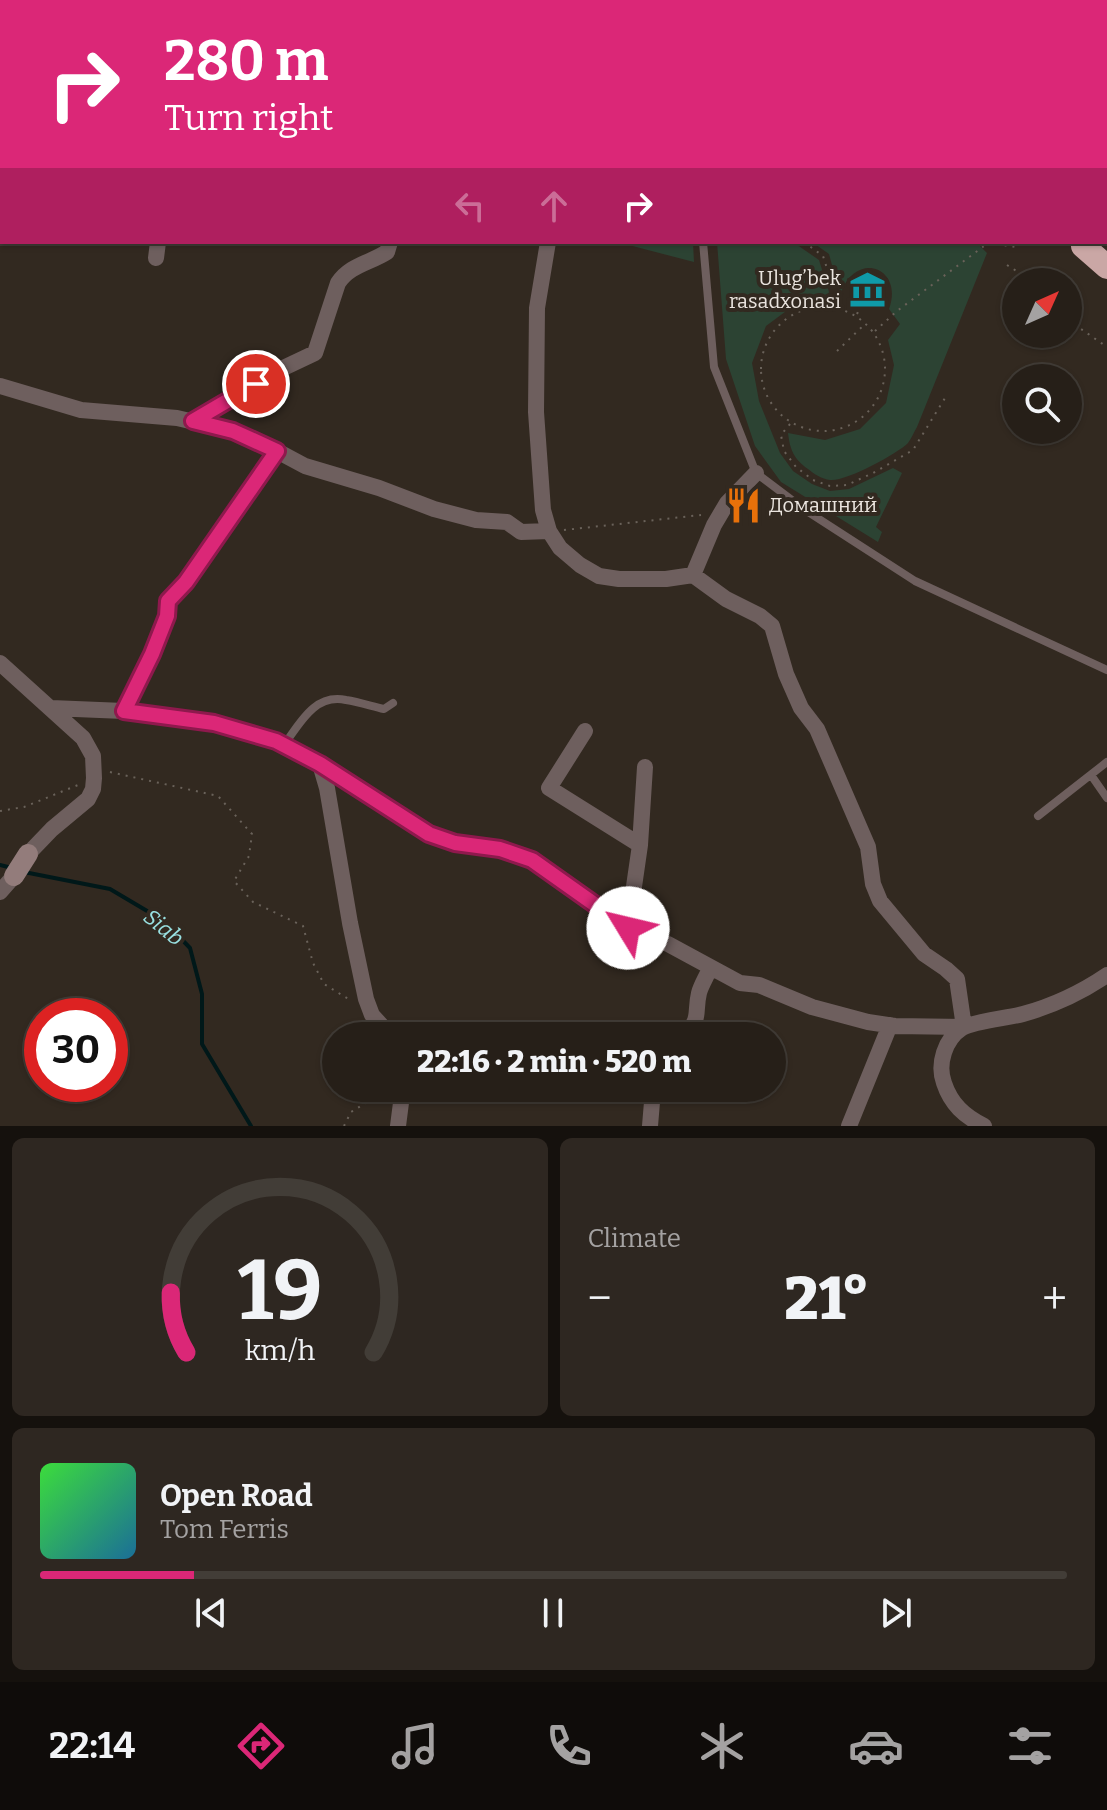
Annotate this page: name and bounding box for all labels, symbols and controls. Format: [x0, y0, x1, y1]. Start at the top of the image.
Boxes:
text: 280 m [164, 28, 328, 95]
icon: right [32, 32, 136, 136]
text: Turn right [164, 96, 333, 140]
icon: left [448, 184, 492, 228]
icon: ahead [532, 184, 576, 228]
icon: right [616, 184, 660, 228]
place label: Ulug’bek rasadxonasi [729, 266, 842, 313]
north arrow [1002, 268, 1082, 348]
map controls [1002, 268, 1082, 444]
museum icon: Ulug’bek rasadxonasi [848, 271, 886, 309]
pin [222, 350, 290, 418]
icon: arrive [234, 362, 278, 406]
button: search [1002, 364, 1082, 444]
restaurant icon: Домашний [724, 486, 762, 524]
place label: Домашний [769, 493, 877, 517]
position arrow [586, 886, 670, 970]
water label: Siab [138, 903, 189, 952]
speed limit sign: 30 [24, 998, 128, 1102]
text: 22:16 · 2 min · 520 m [417, 1044, 691, 1080]
text: Climate [588, 1223, 681, 1254]
text: 19 [237, 1241, 322, 1341]
text: 21° [784, 1263, 869, 1335]
text: − [588, 1272, 612, 1325]
text: + [1042, 1272, 1067, 1325]
text: km/h [244, 1333, 315, 1368]
text: Open Road [160, 1478, 313, 1514]
text: Tom Ferris [160, 1514, 289, 1545]
icon: previous [189, 1591, 233, 1635]
icon: pause [531, 1591, 575, 1635]
icon: next [874, 1591, 918, 1635]
icon: directions [233, 1718, 289, 1774]
icon: music [387, 1718, 443, 1774]
icon: phone [541, 1718, 597, 1774]
icon: climate [694, 1718, 750, 1774]
icon: car [848, 1718, 904, 1774]
icon: filters [1002, 1718, 1058, 1774]
text: 22:14 [49, 1724, 135, 1768]

